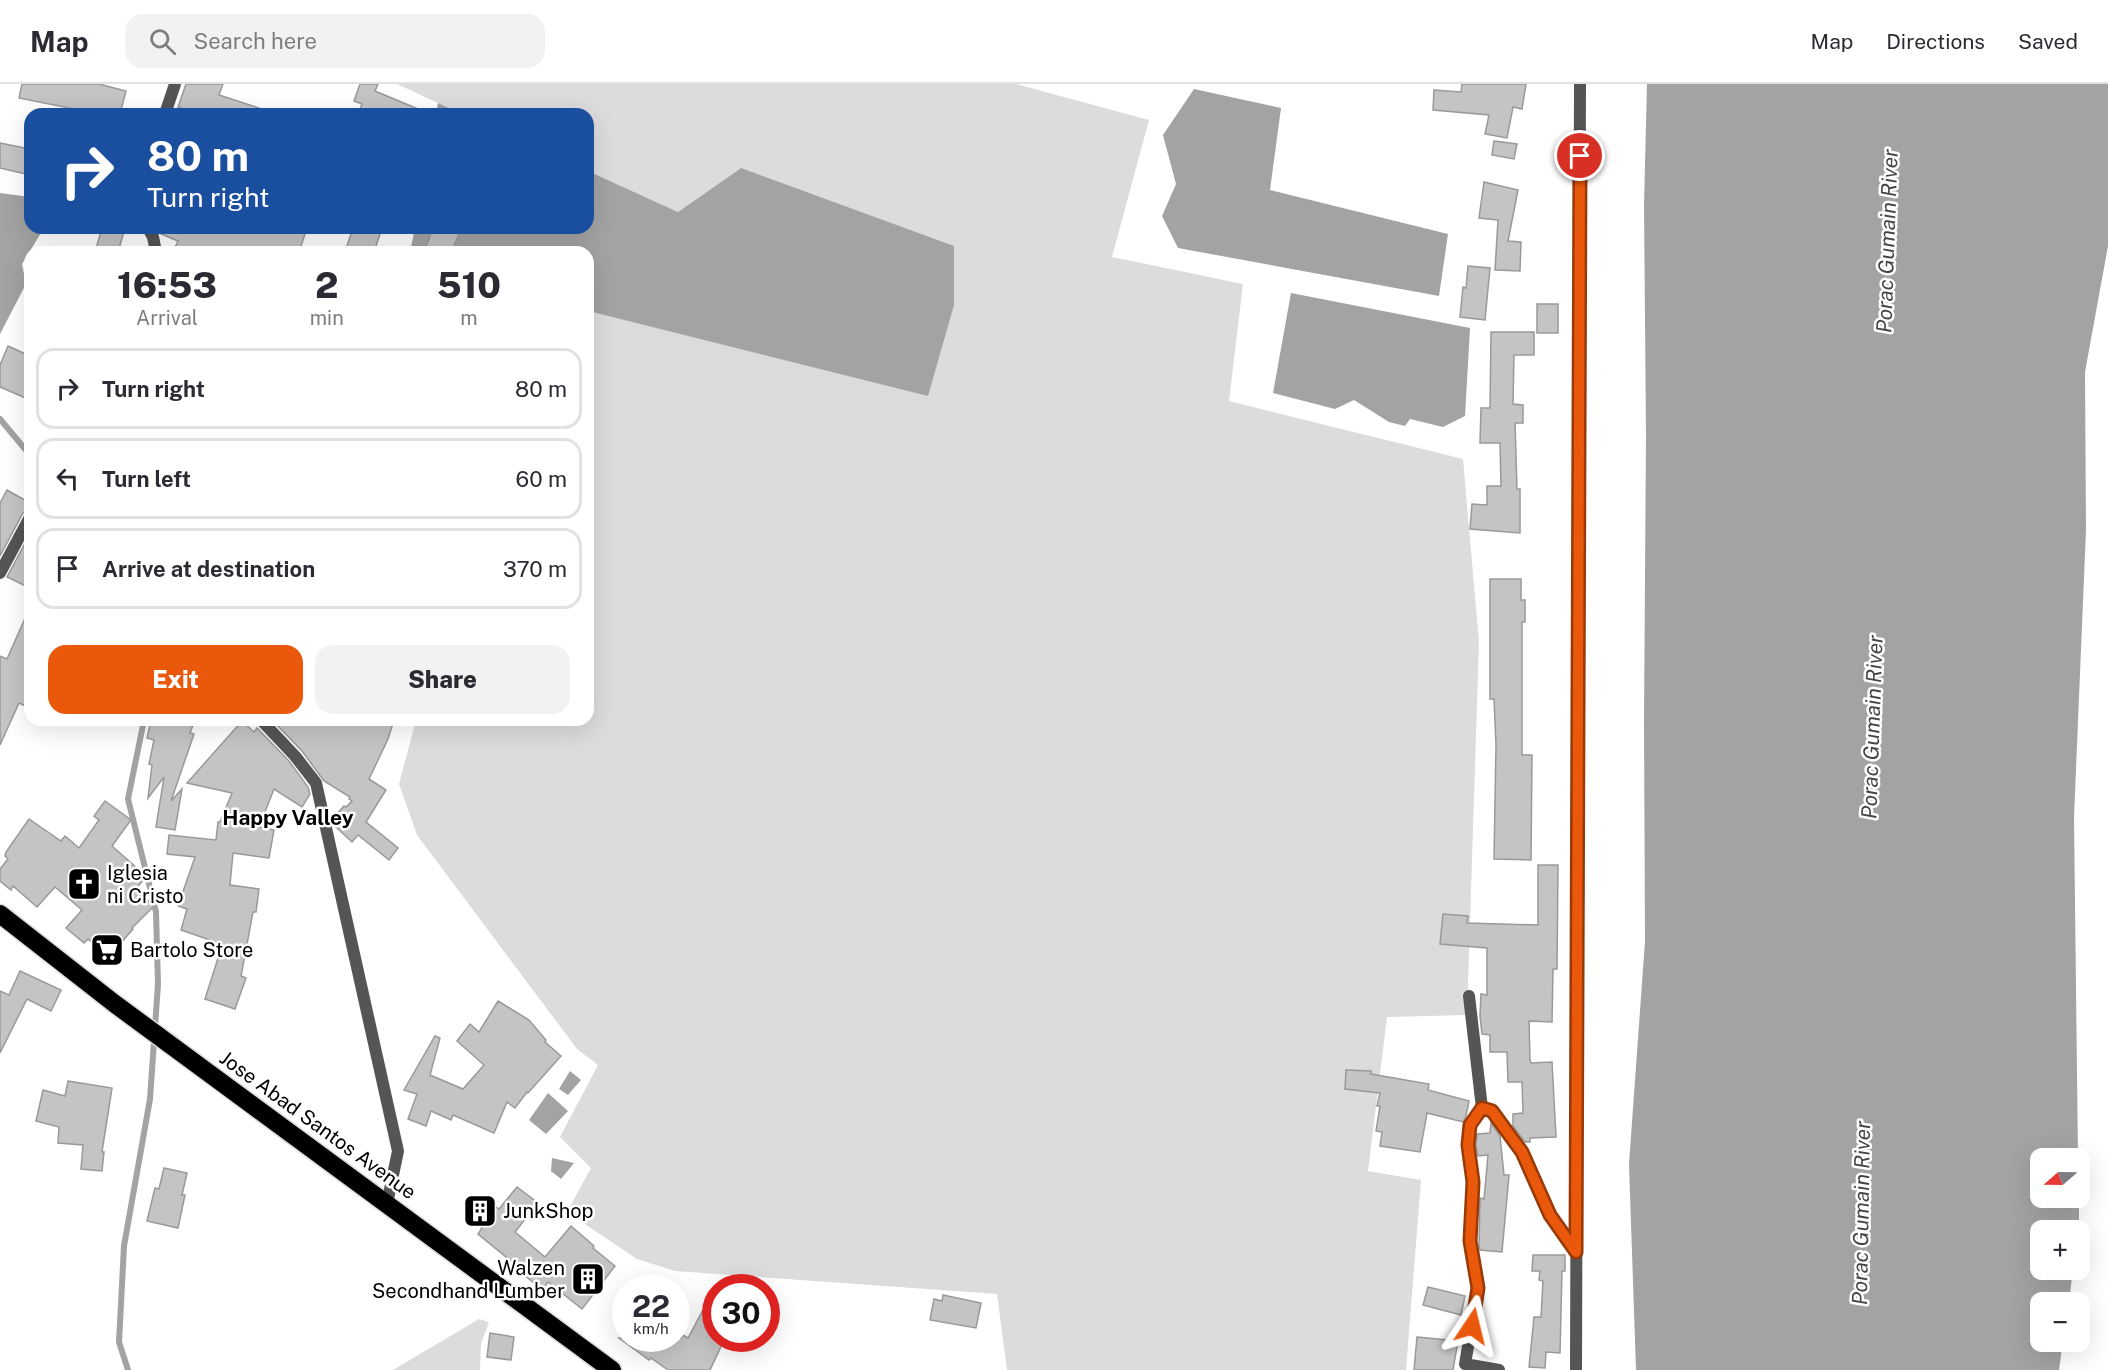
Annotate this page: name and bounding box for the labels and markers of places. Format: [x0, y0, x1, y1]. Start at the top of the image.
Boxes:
pin [1554, 130, 1605, 181]
place label: Iglesia ni Cristo [107, 861, 184, 908]
church icon: Iglesia ni Cristo [66, 866, 102, 902]
supermarket icon: Bartolo Store [89, 932, 125, 968]
place label: Bartolo Store [130, 938, 253, 962]
building icon: JunkShop [462, 1193, 498, 1229]
place label: JunkShop [503, 1199, 593, 1223]
place label: Walzen Secondhand Lumber [372, 1256, 565, 1303]
building icon: Walzen Secondhand Lumber [570, 1261, 606, 1297]

